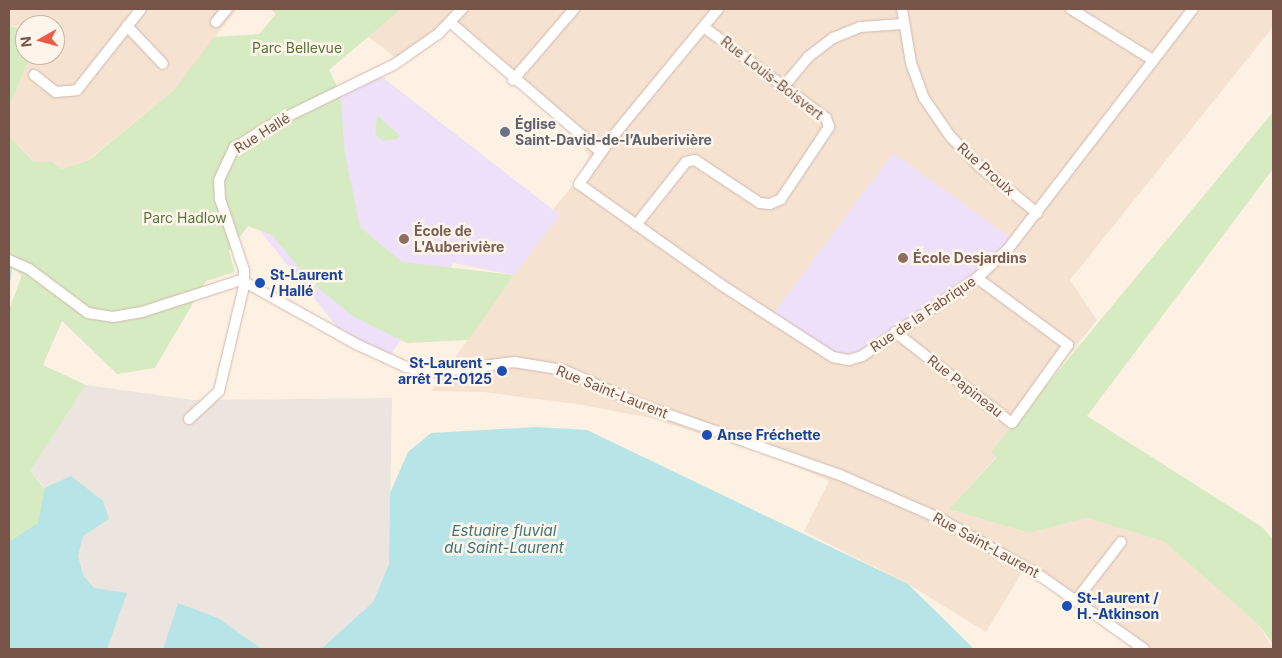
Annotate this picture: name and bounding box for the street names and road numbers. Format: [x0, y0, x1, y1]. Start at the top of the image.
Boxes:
street label: Rue Louis-Boisvert [717, 33, 827, 123]
street label: Rue Hallé [231, 109, 293, 157]
street label: Rue Proulx [954, 139, 1018, 199]
street label: Rue de la Fabrique [867, 273, 979, 355]
street label: Rue Papineau [924, 351, 1006, 421]
street label: Rue Saint-Laurent [554, 362, 670, 422]
street label: Rue Saint-Laurent [930, 509, 1042, 581]

